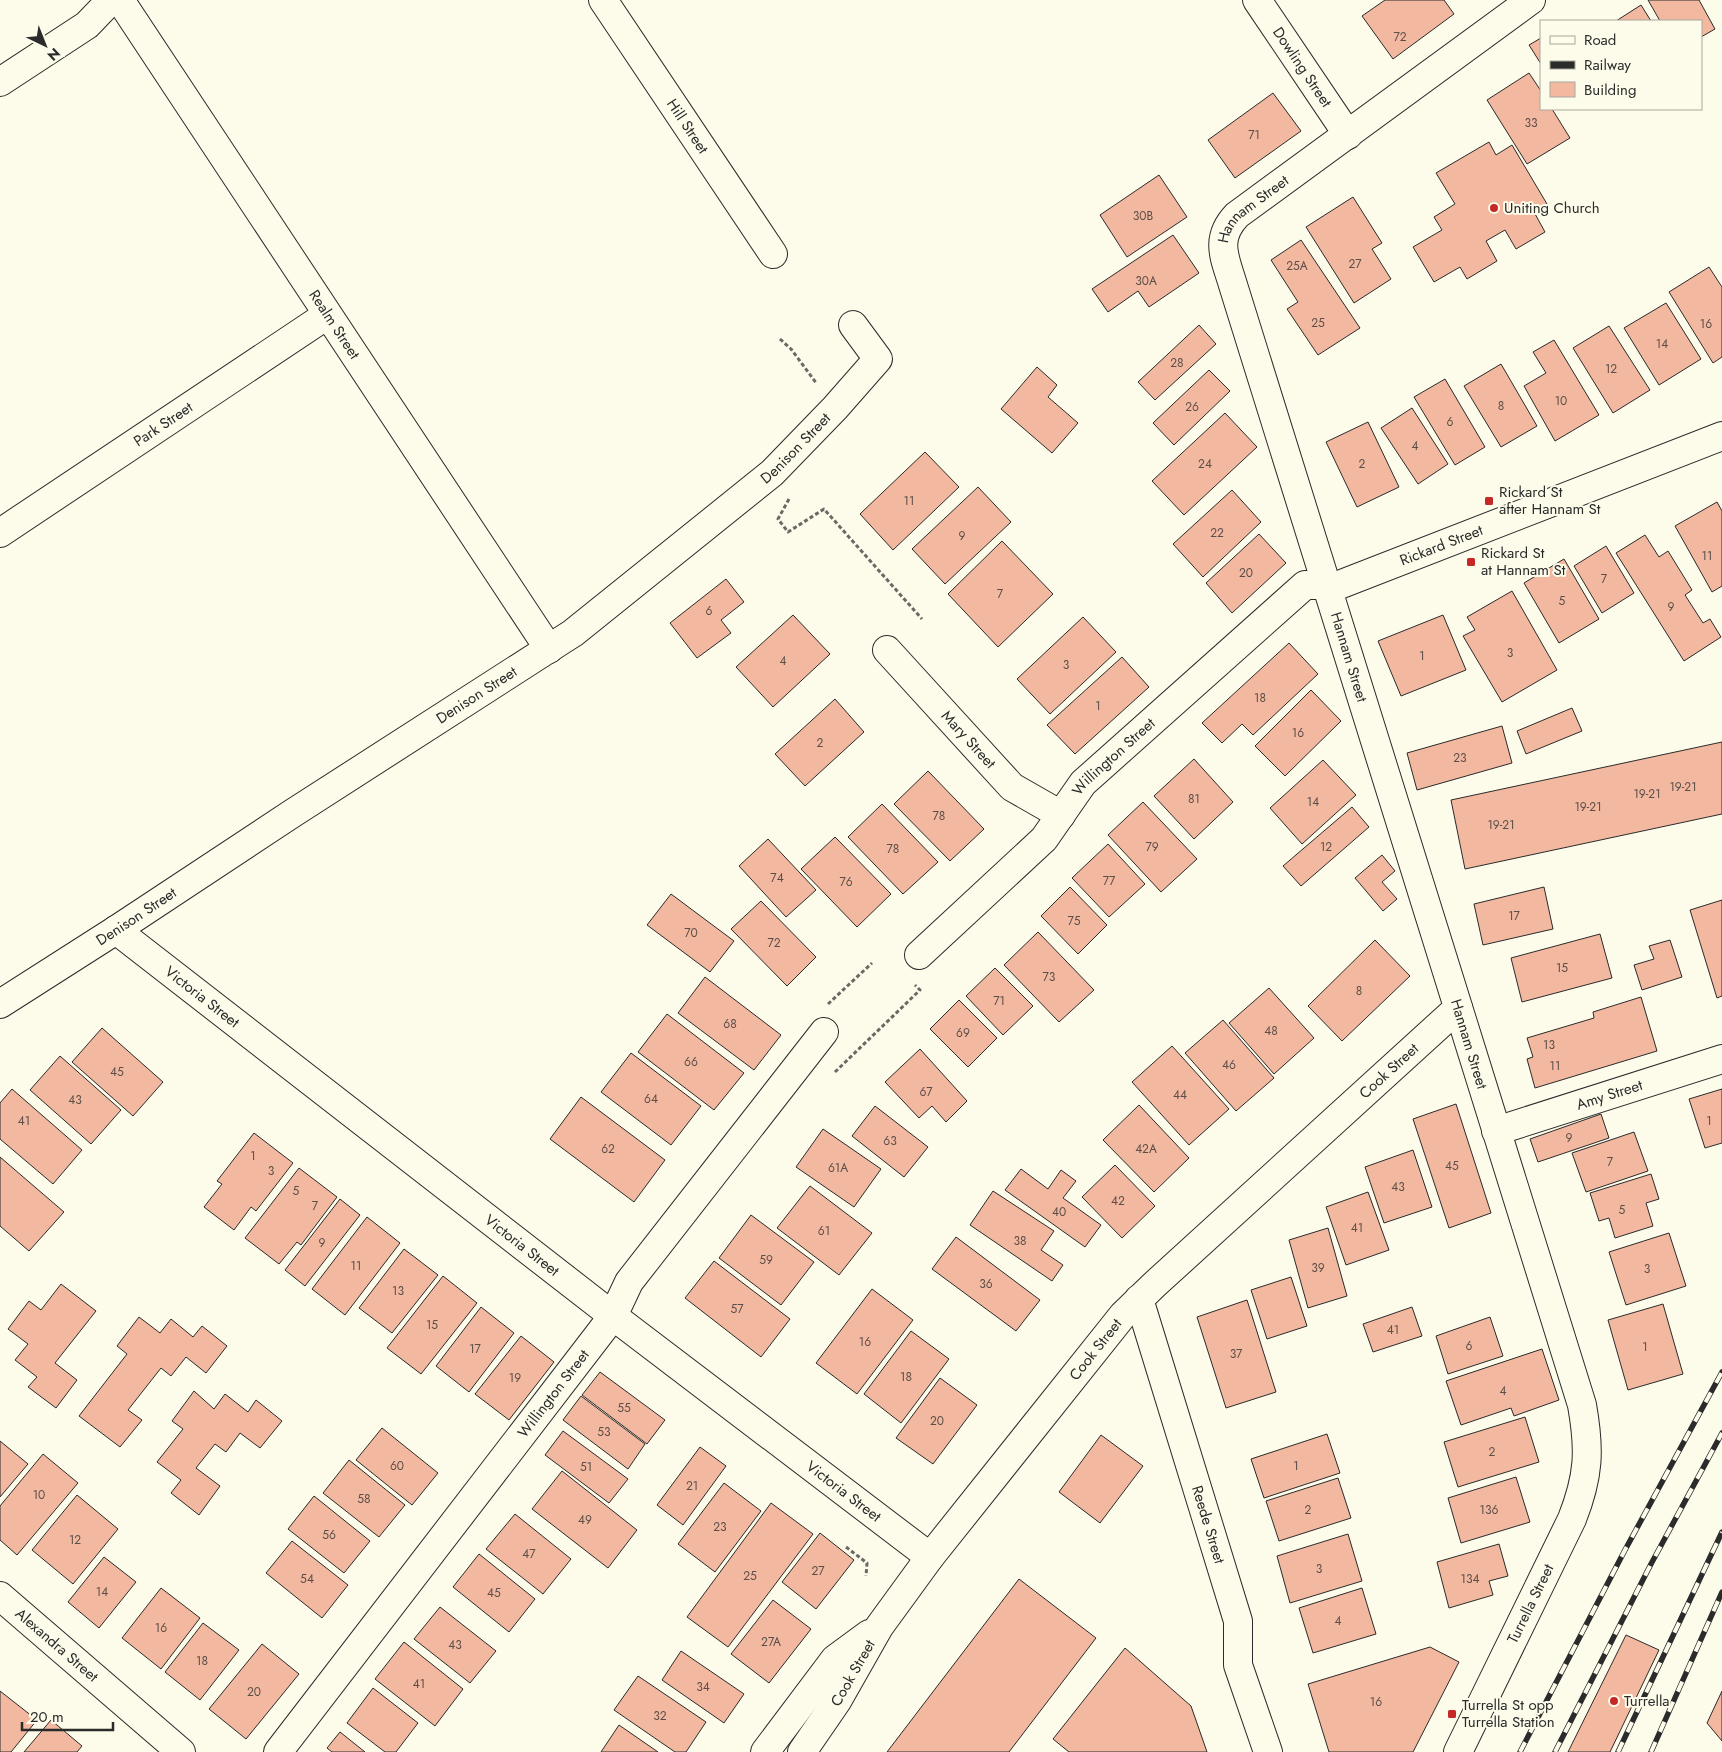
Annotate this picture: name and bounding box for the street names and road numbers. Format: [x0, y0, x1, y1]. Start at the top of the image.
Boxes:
street label: Dowling Street [1267, 23, 1337, 112]
street label: Hill Street [661, 94, 714, 158]
street label: Hannam Street [1212, 170, 1293, 245]
street label: Realm Street [304, 286, 366, 364]
street label: Park Street [129, 396, 197, 452]
street label: Denison Street [756, 408, 836, 489]
street label: Rickard Street [1397, 519, 1486, 571]
street label: Hannam Street [1325, 609, 1373, 705]
street label: Denison Street [432, 661, 522, 729]
street label: Mary Street [936, 705, 1001, 774]
street label: Willington Street [1067, 712, 1160, 800]
street label: Denison Street [92, 882, 181, 951]
street label: Victoria Street [160, 961, 244, 1033]
street label: Hannam Street [1445, 996, 1493, 1092]
street label: Cook Street [1354, 1038, 1424, 1104]
street label: Amy Street [1573, 1074, 1646, 1116]
street label: Victoria Street [480, 1209, 564, 1282]
street label: Cook Street [1064, 1314, 1127, 1385]
street label: Willington Street [512, 1345, 595, 1442]
street label: Victoria Street [801, 1456, 886, 1527]
street label: Reede Street [1186, 1483, 1231, 1567]
street label: Turrella Street [1502, 1560, 1559, 1647]
street label: Alexandra Street [10, 1603, 104, 1687]
street label: Cook Street [825, 1635, 881, 1711]

